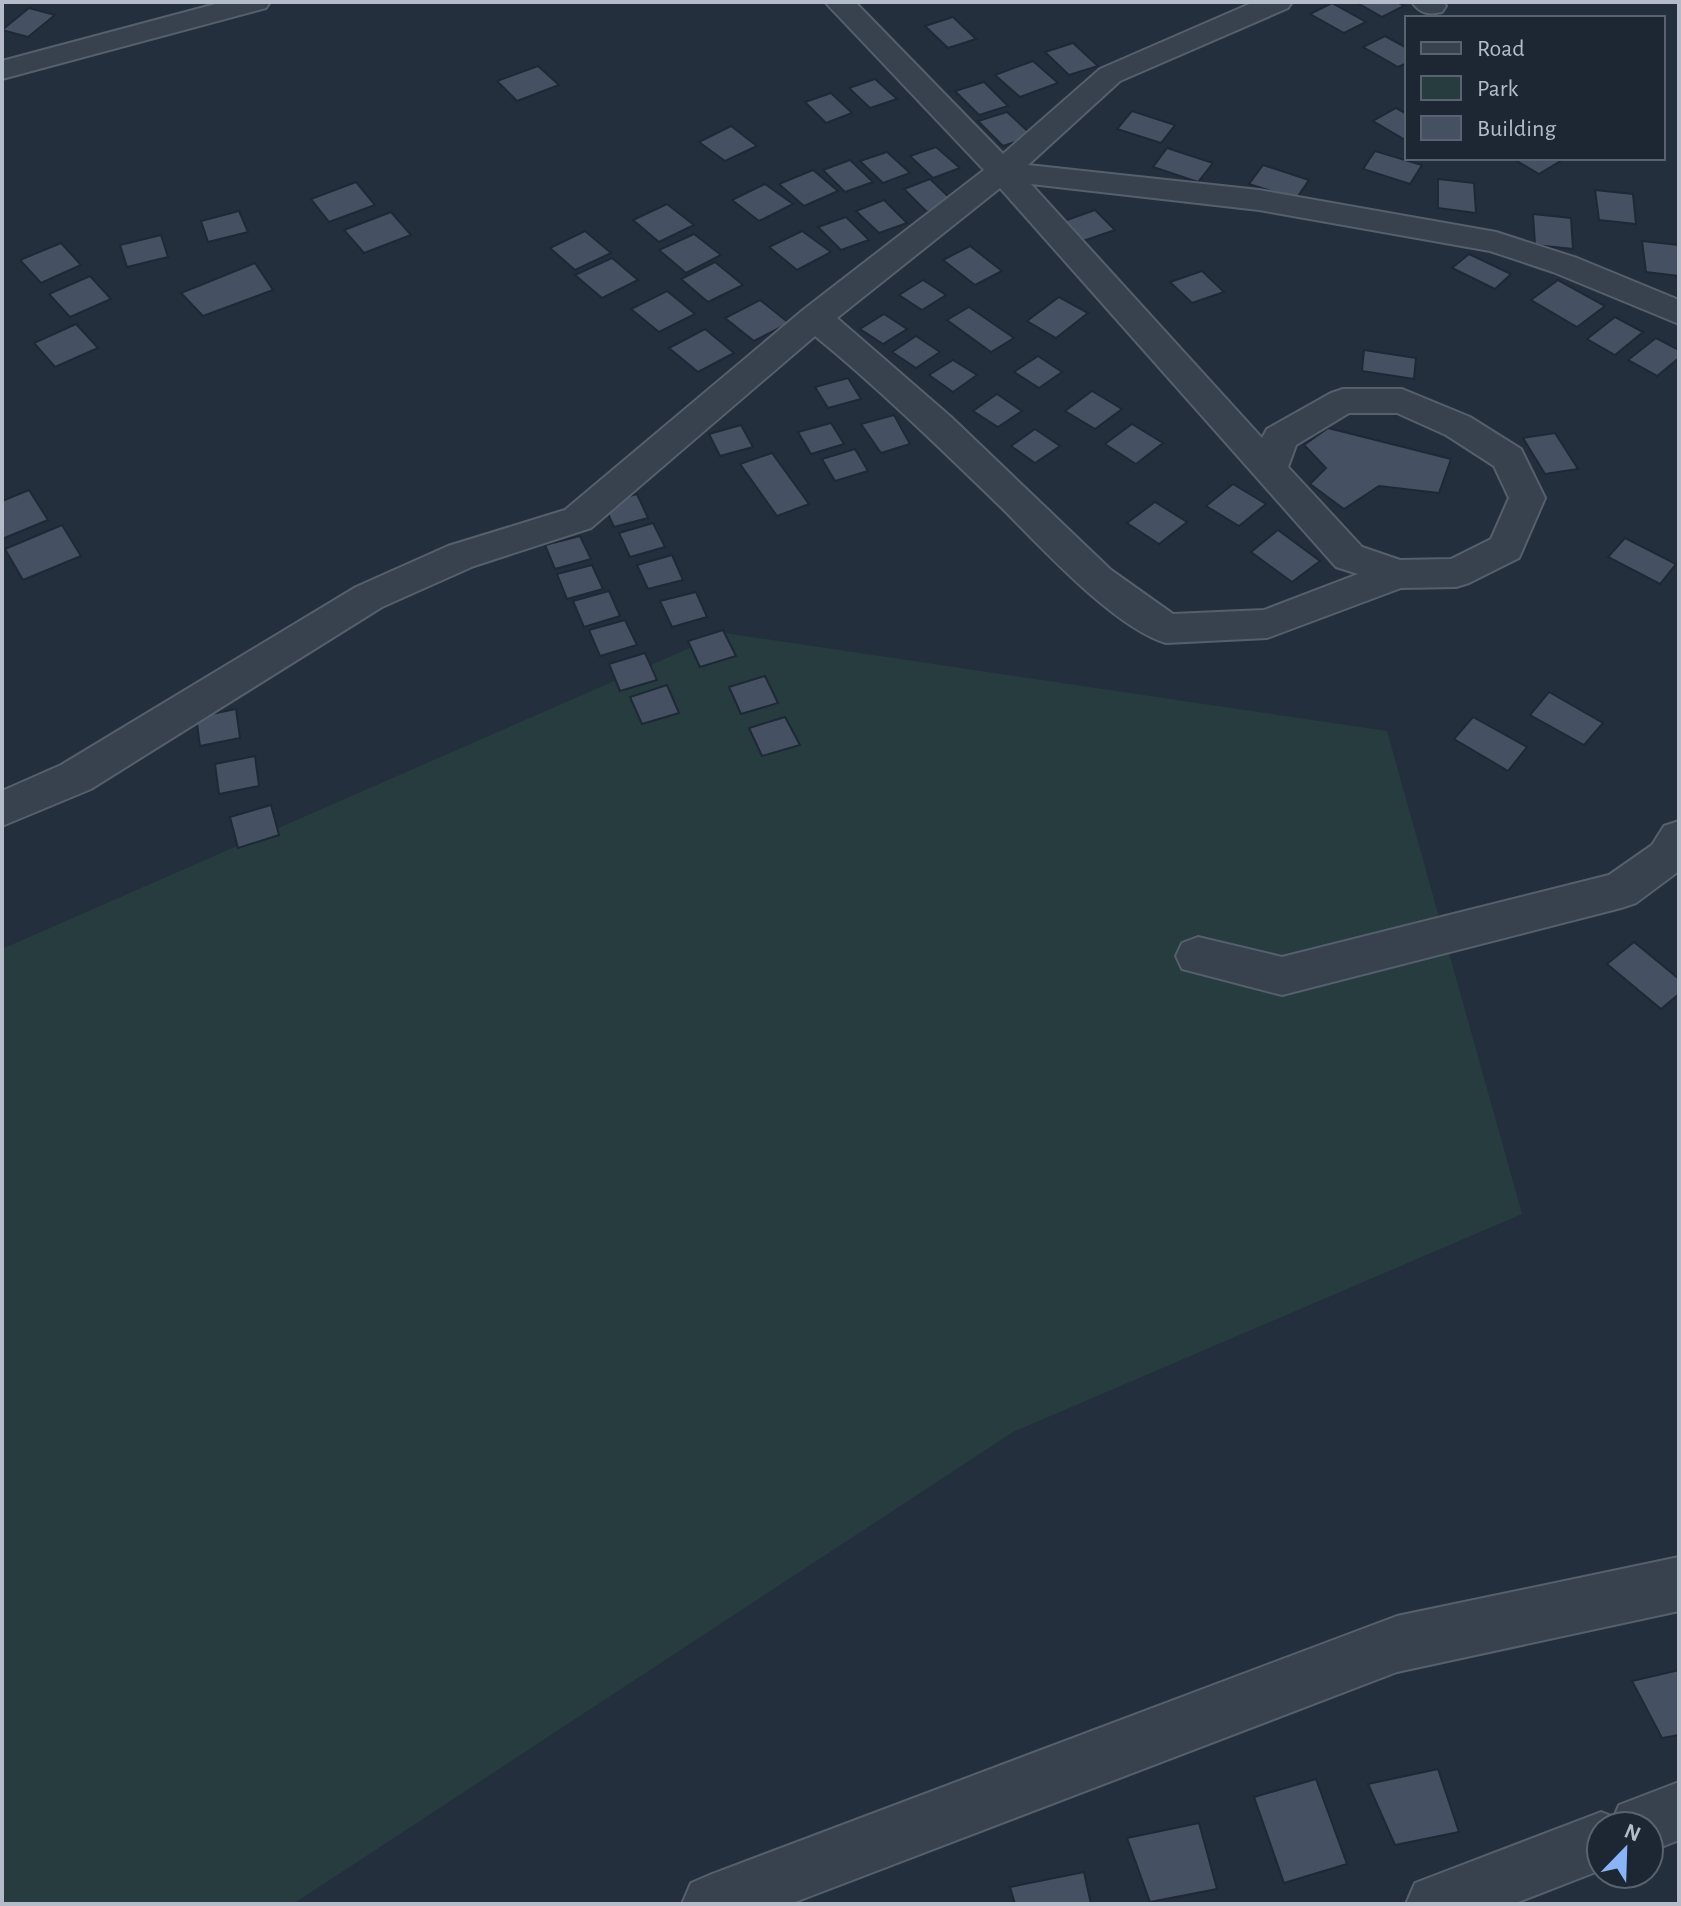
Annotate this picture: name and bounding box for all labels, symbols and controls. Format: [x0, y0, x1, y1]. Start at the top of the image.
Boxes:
legend [1405, 16, 1665, 160]
text: Road [1477, 37, 1525, 61]
text: Park [1477, 77, 1518, 101]
text: Building [1477, 117, 1556, 141]
north arrow [1585, 1810, 1665, 1890]
text: N [1621, 1819, 1644, 1846]

